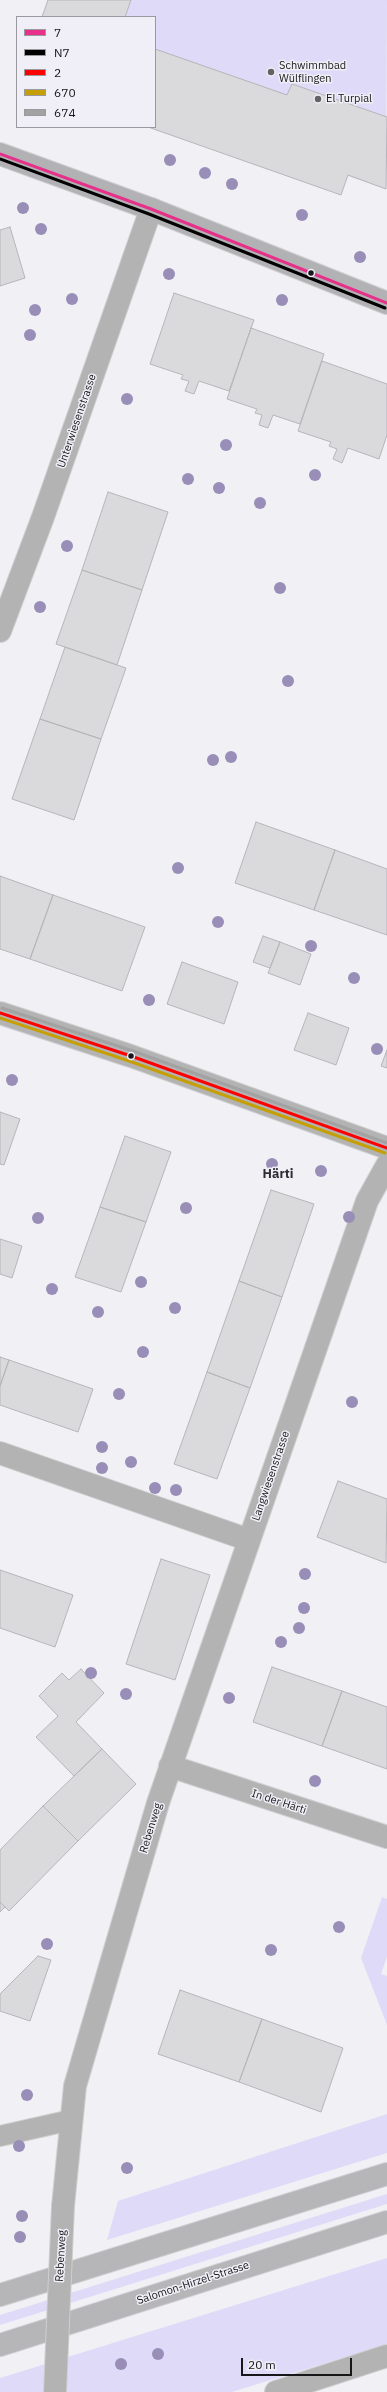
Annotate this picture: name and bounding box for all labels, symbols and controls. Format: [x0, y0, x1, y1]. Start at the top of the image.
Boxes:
legend [16, 16, 156, 128]
text: 7 [54, 25, 61, 40]
text: N7 [54, 45, 70, 60]
place label: Schwimmbad Wülflingen [279, 59, 346, 85]
text: 2 [54, 65, 61, 80]
marker: Schwimmbad Wülflingen [266, 67, 276, 77]
text: 670 [54, 85, 76, 100]
place label: El Turpial [326, 92, 372, 106]
marker: El Turpial [313, 94, 323, 104]
text: 674 [54, 105, 76, 120]
unlabelled marker [306, 268, 316, 278]
street label: Unterwiesenstrasse [55, 372, 99, 470]
unlabelled marker [126, 1051, 136, 1061]
district label: Härti [263, 1166, 293, 1182]
street label: Langwiesenstrasse [249, 1429, 293, 1523]
street label: In der Härti [250, 1787, 308, 1817]
street label: Rebenweg [137, 1801, 165, 1855]
street label: Rebenweg [53, 2230, 69, 2282]
street label: Salomon-Hirzel-Strasse [135, 2259, 251, 2307]
scale bar [243, 2350, 354, 2376]
text: 20 m [248, 2357, 276, 2372]

